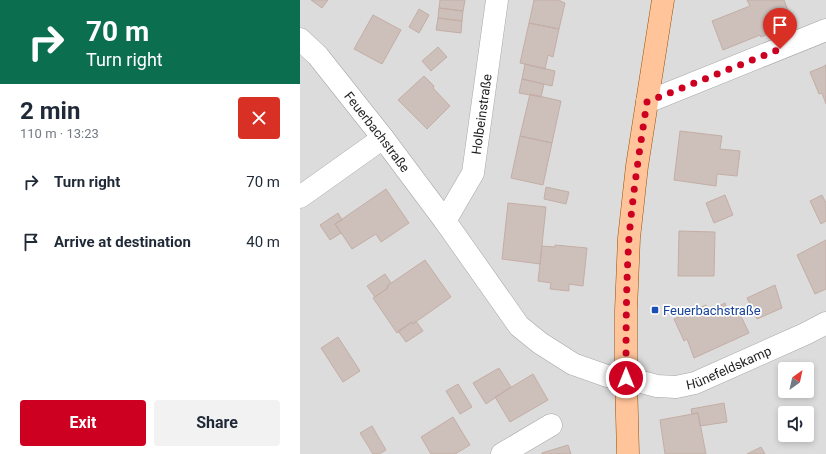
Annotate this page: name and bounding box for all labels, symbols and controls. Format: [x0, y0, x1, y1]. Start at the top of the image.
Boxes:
pin [763, 8, 797, 49]
icon: arrive [769, 14, 791, 36]
text: 70 m [86, 15, 149, 48]
icon: right [20, 16, 72, 68]
text: Turn right [86, 49, 163, 70]
street label: Holbeinstraße [468, 73, 494, 155]
street label: Feuerbachstraße [342, 88, 413, 175]
text: 2 min [20, 97, 80, 125]
button: close [238, 97, 280, 139]
text: 110 m · 13:23 [20, 126, 99, 141]
icon: right [20, 171, 42, 193]
text: Turn right [54, 173, 120, 191]
text: 70 m [246, 173, 280, 191]
icon: arrive [20, 231, 42, 253]
text: Arrive at destination [54, 233, 191, 251]
text: 40 m [246, 233, 280, 251]
place label: Feuerbachstraße [663, 303, 761, 318]
marker: Feuerbachstraße [650, 305, 660, 315]
street label: Hünefeldskamp [685, 343, 773, 392]
position arrow [605, 357, 647, 399]
north arrow [778, 362, 814, 398]
map controls [778, 362, 814, 442]
button: Exit [20, 400, 146, 446]
button: Share [154, 400, 280, 446]
button: sound [778, 406, 814, 442]

